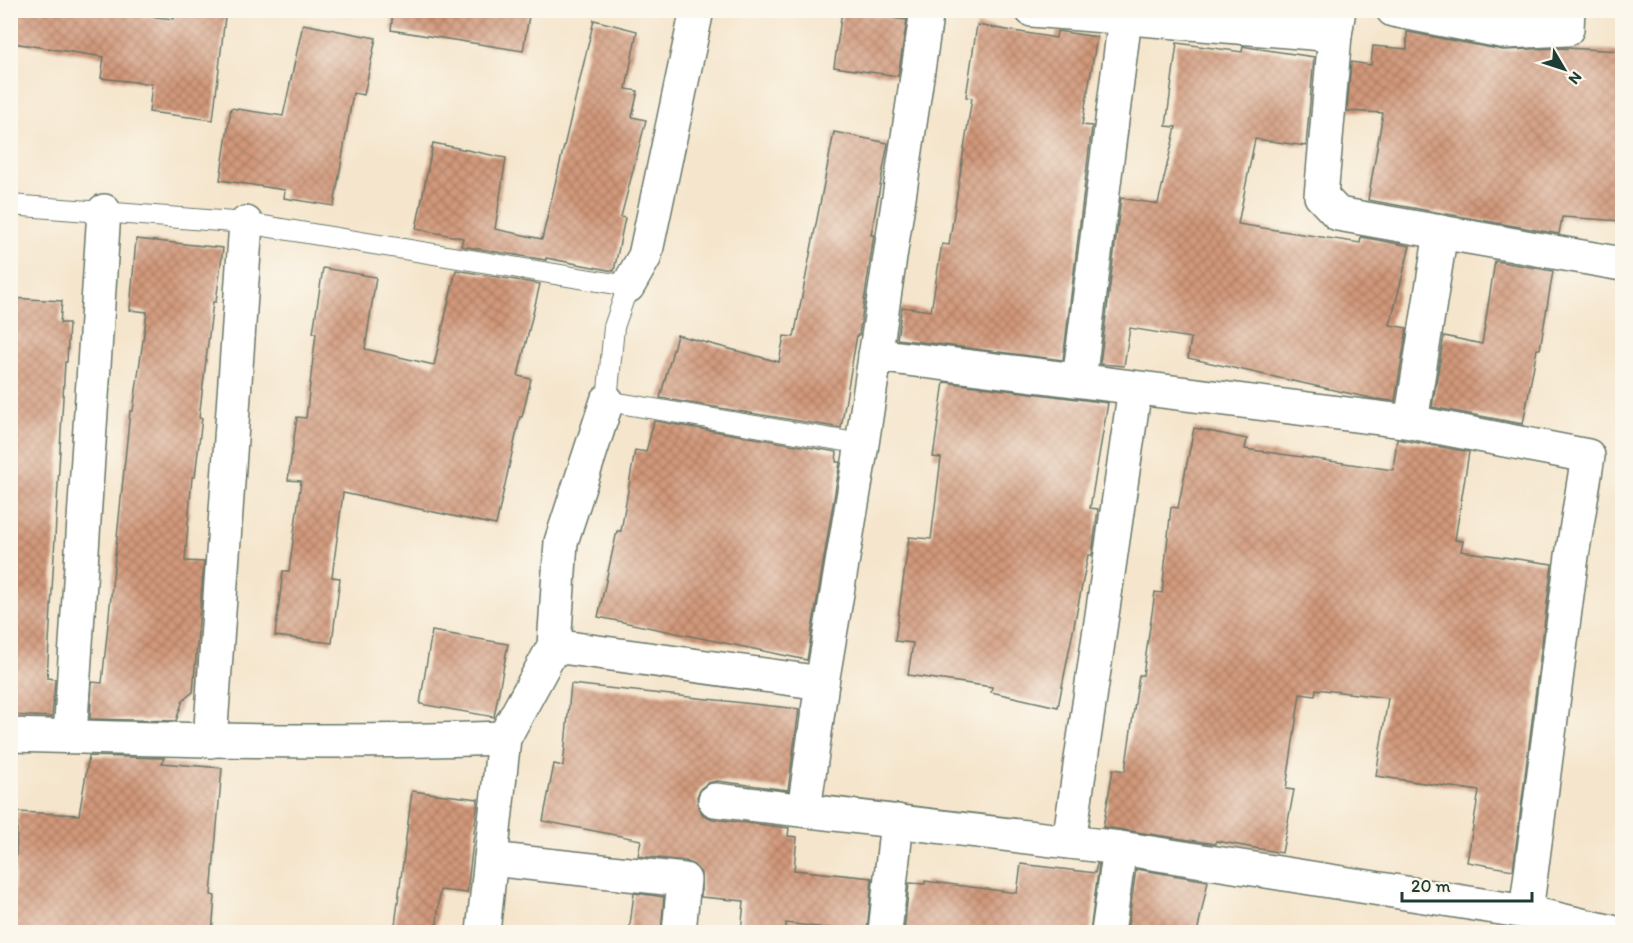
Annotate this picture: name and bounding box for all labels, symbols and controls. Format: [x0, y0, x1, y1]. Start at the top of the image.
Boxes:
north arrow [1534, 39, 1594, 99]
text: N [1564, 68, 1586, 88]
scale bar [1402, 865, 1532, 903]
text: 20 m [1411, 875, 1451, 897]

